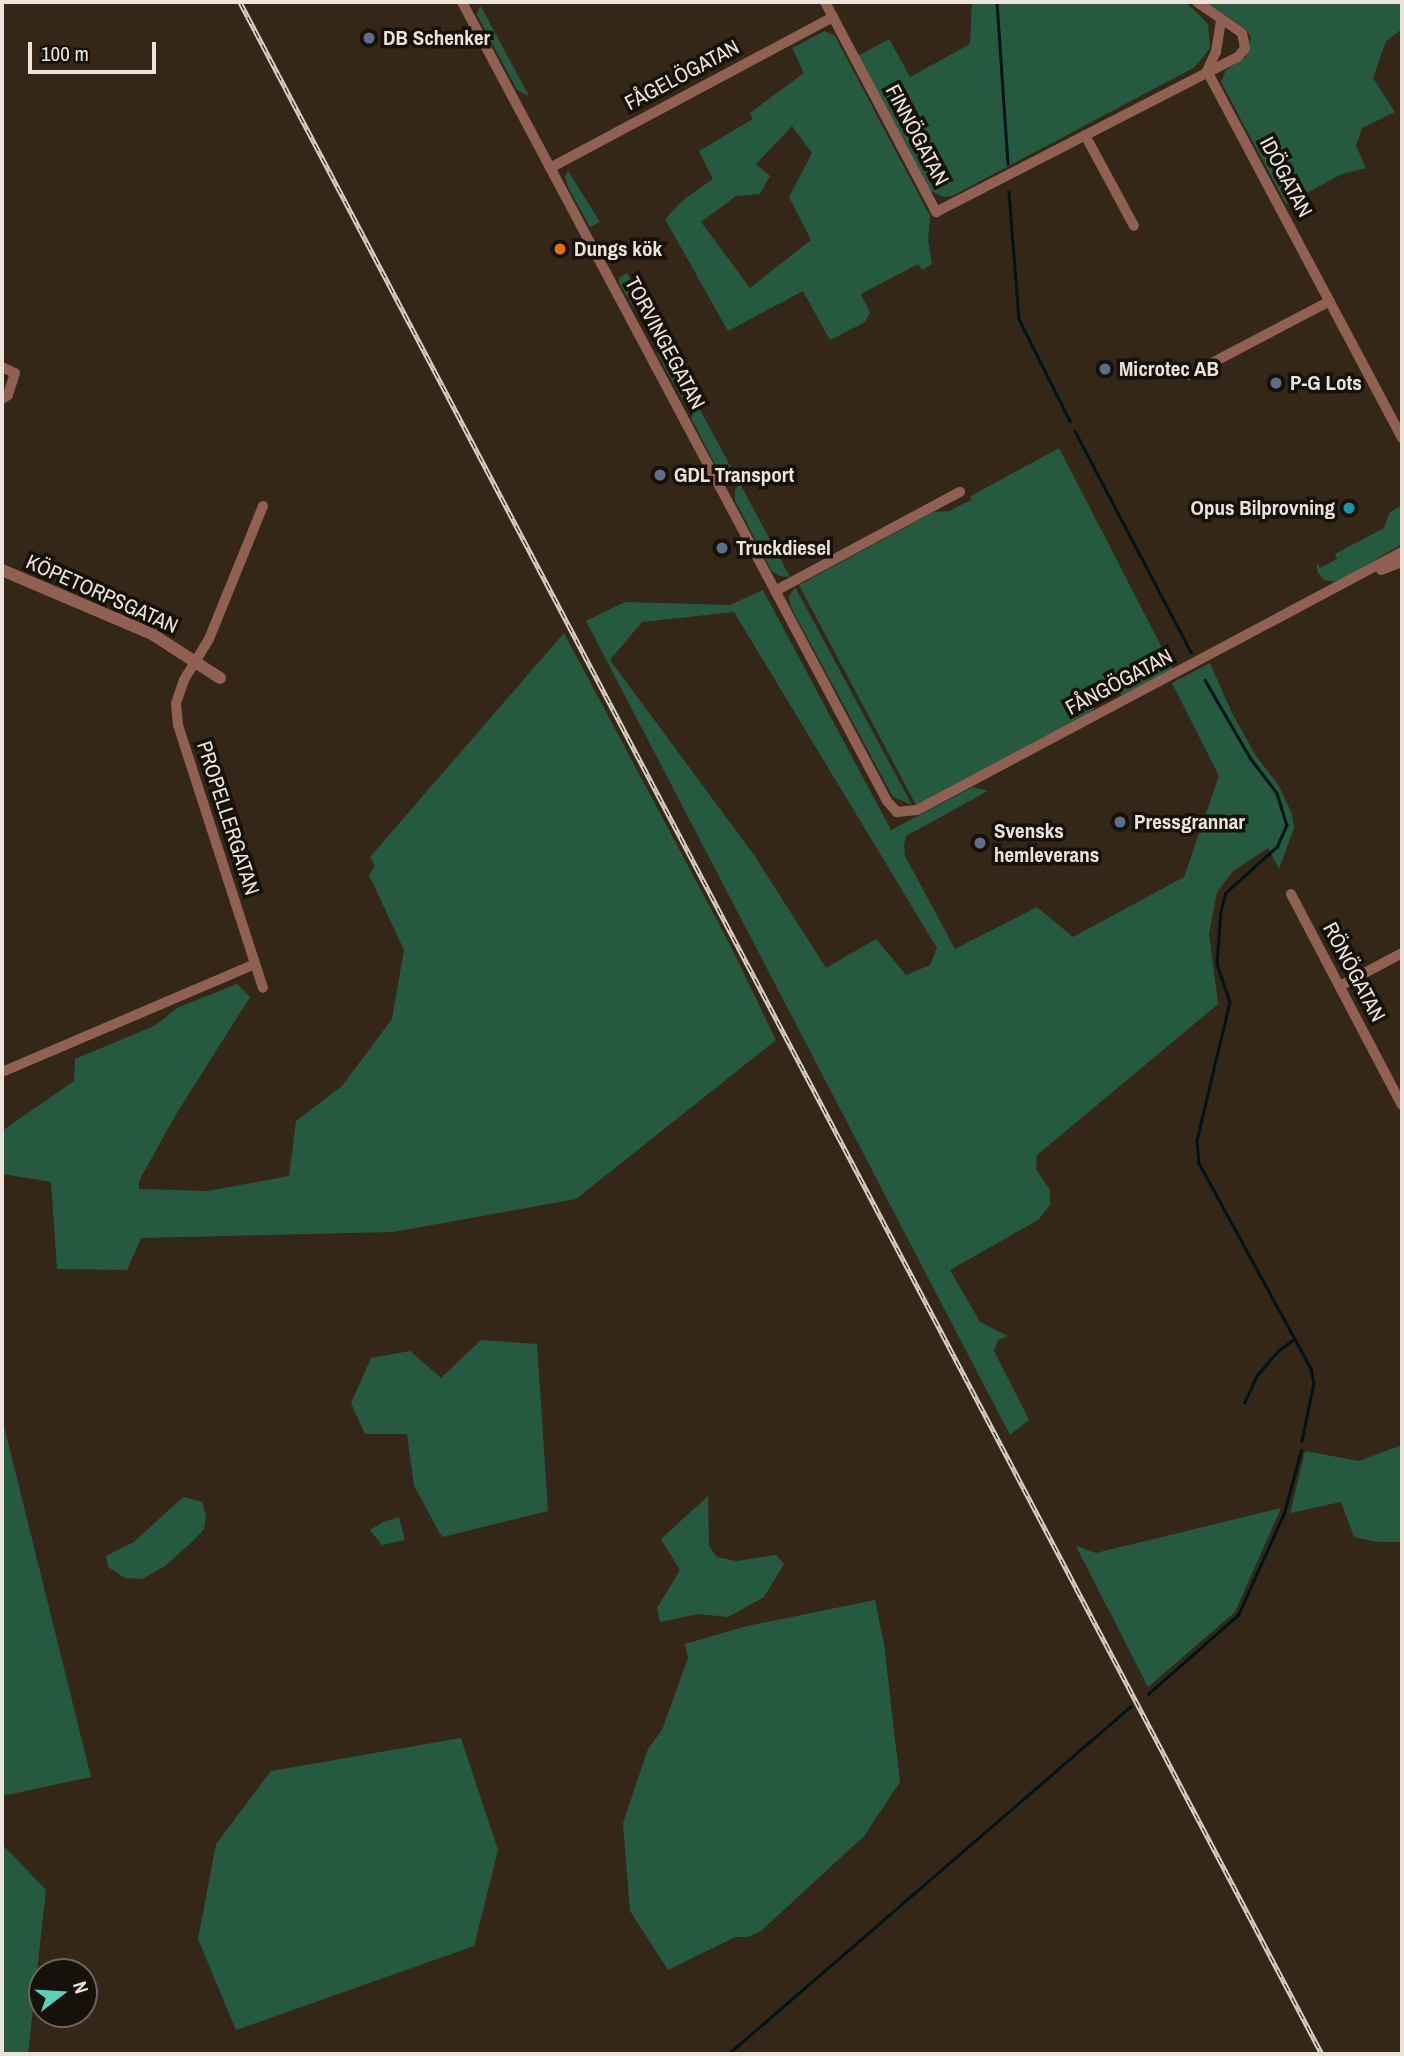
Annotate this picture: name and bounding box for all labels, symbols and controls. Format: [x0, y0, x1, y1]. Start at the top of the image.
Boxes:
place label: DB Schenker [383, 25, 490, 51]
scale bar [32, 28, 159, 72]
marker: DB Schenker [361, 30, 377, 46]
street label: FÅGELÖGATAN [621, 34, 743, 116]
text: 100 m [41, 39, 89, 68]
street label: FINNÖGATAN [880, 80, 954, 190]
street label: IDÖGATAN [1254, 132, 1318, 222]
place label: Dungs kök [574, 236, 662, 262]
marker: Dungs kök [552, 241, 568, 257]
street label: TORVINGEGATAN [620, 273, 710, 413]
place label: Microtec AB [1119, 356, 1219, 382]
marker: Microtec AB [1097, 361, 1113, 377]
place label: P-G Lots [1290, 370, 1362, 396]
marker: P-G Lots [1268, 375, 1284, 391]
place label: GDL Transport [674, 462, 795, 488]
marker: GDL Transport [652, 467, 668, 483]
place label: Opus Bilprovning [1191, 495, 1335, 521]
marker: Opus Bilprovning [1341, 500, 1357, 516]
place label: Truckdiesel [736, 535, 831, 561]
marker: Truckdiesel [714, 540, 730, 556]
street label: KÖPETORPSGATAN [22, 549, 182, 639]
street label: FÅNGÖGATAN [1061, 643, 1177, 721]
street label: PROPELLERGATAN [191, 738, 265, 898]
place label: Pressgrannar [1134, 809, 1245, 835]
marker: Pressgrannar [1112, 814, 1128, 830]
place label: Svensks hemleverans [994, 818, 1099, 868]
marker: Svensks hemleverans [972, 835, 988, 851]
street label: RÖNÖGATAN [1317, 918, 1391, 1026]
north arrow [28, 1958, 98, 2028]
text: N [67, 1978, 95, 1997]

